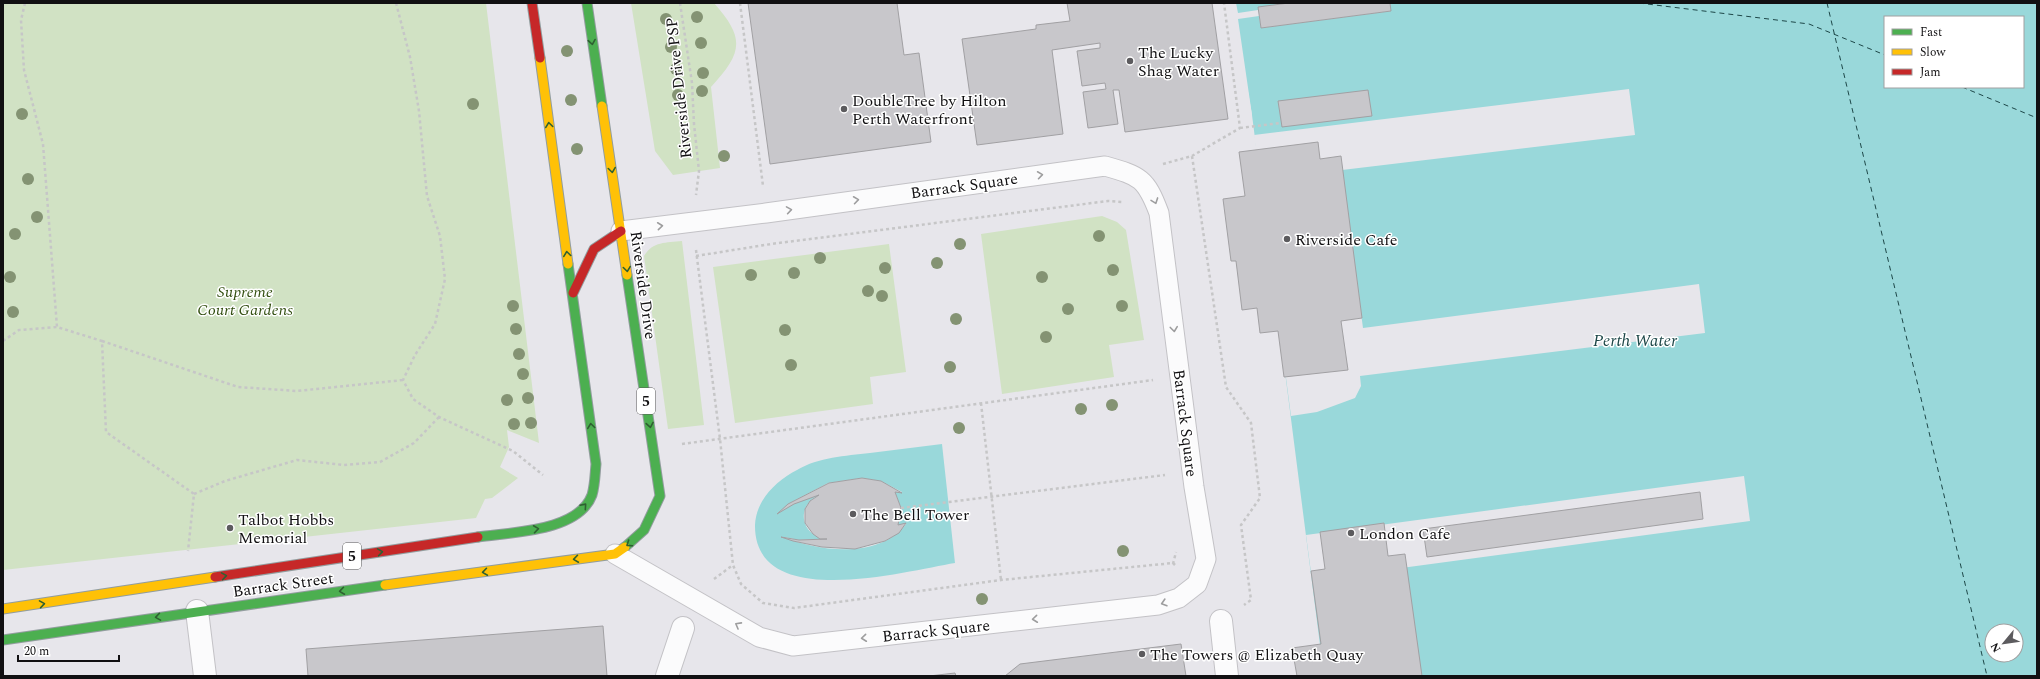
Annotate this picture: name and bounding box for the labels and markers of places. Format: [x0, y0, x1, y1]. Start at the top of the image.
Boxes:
place label: The Lucky Shag Water [1138, 41, 1219, 83]
marker: The Lucky Shag Water [1125, 56, 1135, 66]
place label: DoubleTree by Hilton Perth Waterfront [852, 89, 1007, 131]
marker: DoubleTree by Hilton Perth Waterfront [839, 104, 849, 114]
place label: Riverside Cafe [1295, 228, 1397, 252]
marker: Riverside Cafe [1282, 234, 1292, 244]
place label: The Bell Tower [861, 503, 969, 527]
place label: Talbot Hobbs Memorial [238, 508, 334, 550]
marker: The Bell Tower [848, 509, 858, 519]
place label: London Cafe [1359, 522, 1450, 546]
marker: Talbot Hobbs Memorial [225, 523, 235, 533]
marker: London Cafe [1346, 528, 1356, 538]
place label: The Towers @ Elizabeth Quay [1150, 643, 1365, 667]
marker: The Towers @ Elizabeth Quay [1137, 649, 1147, 659]

